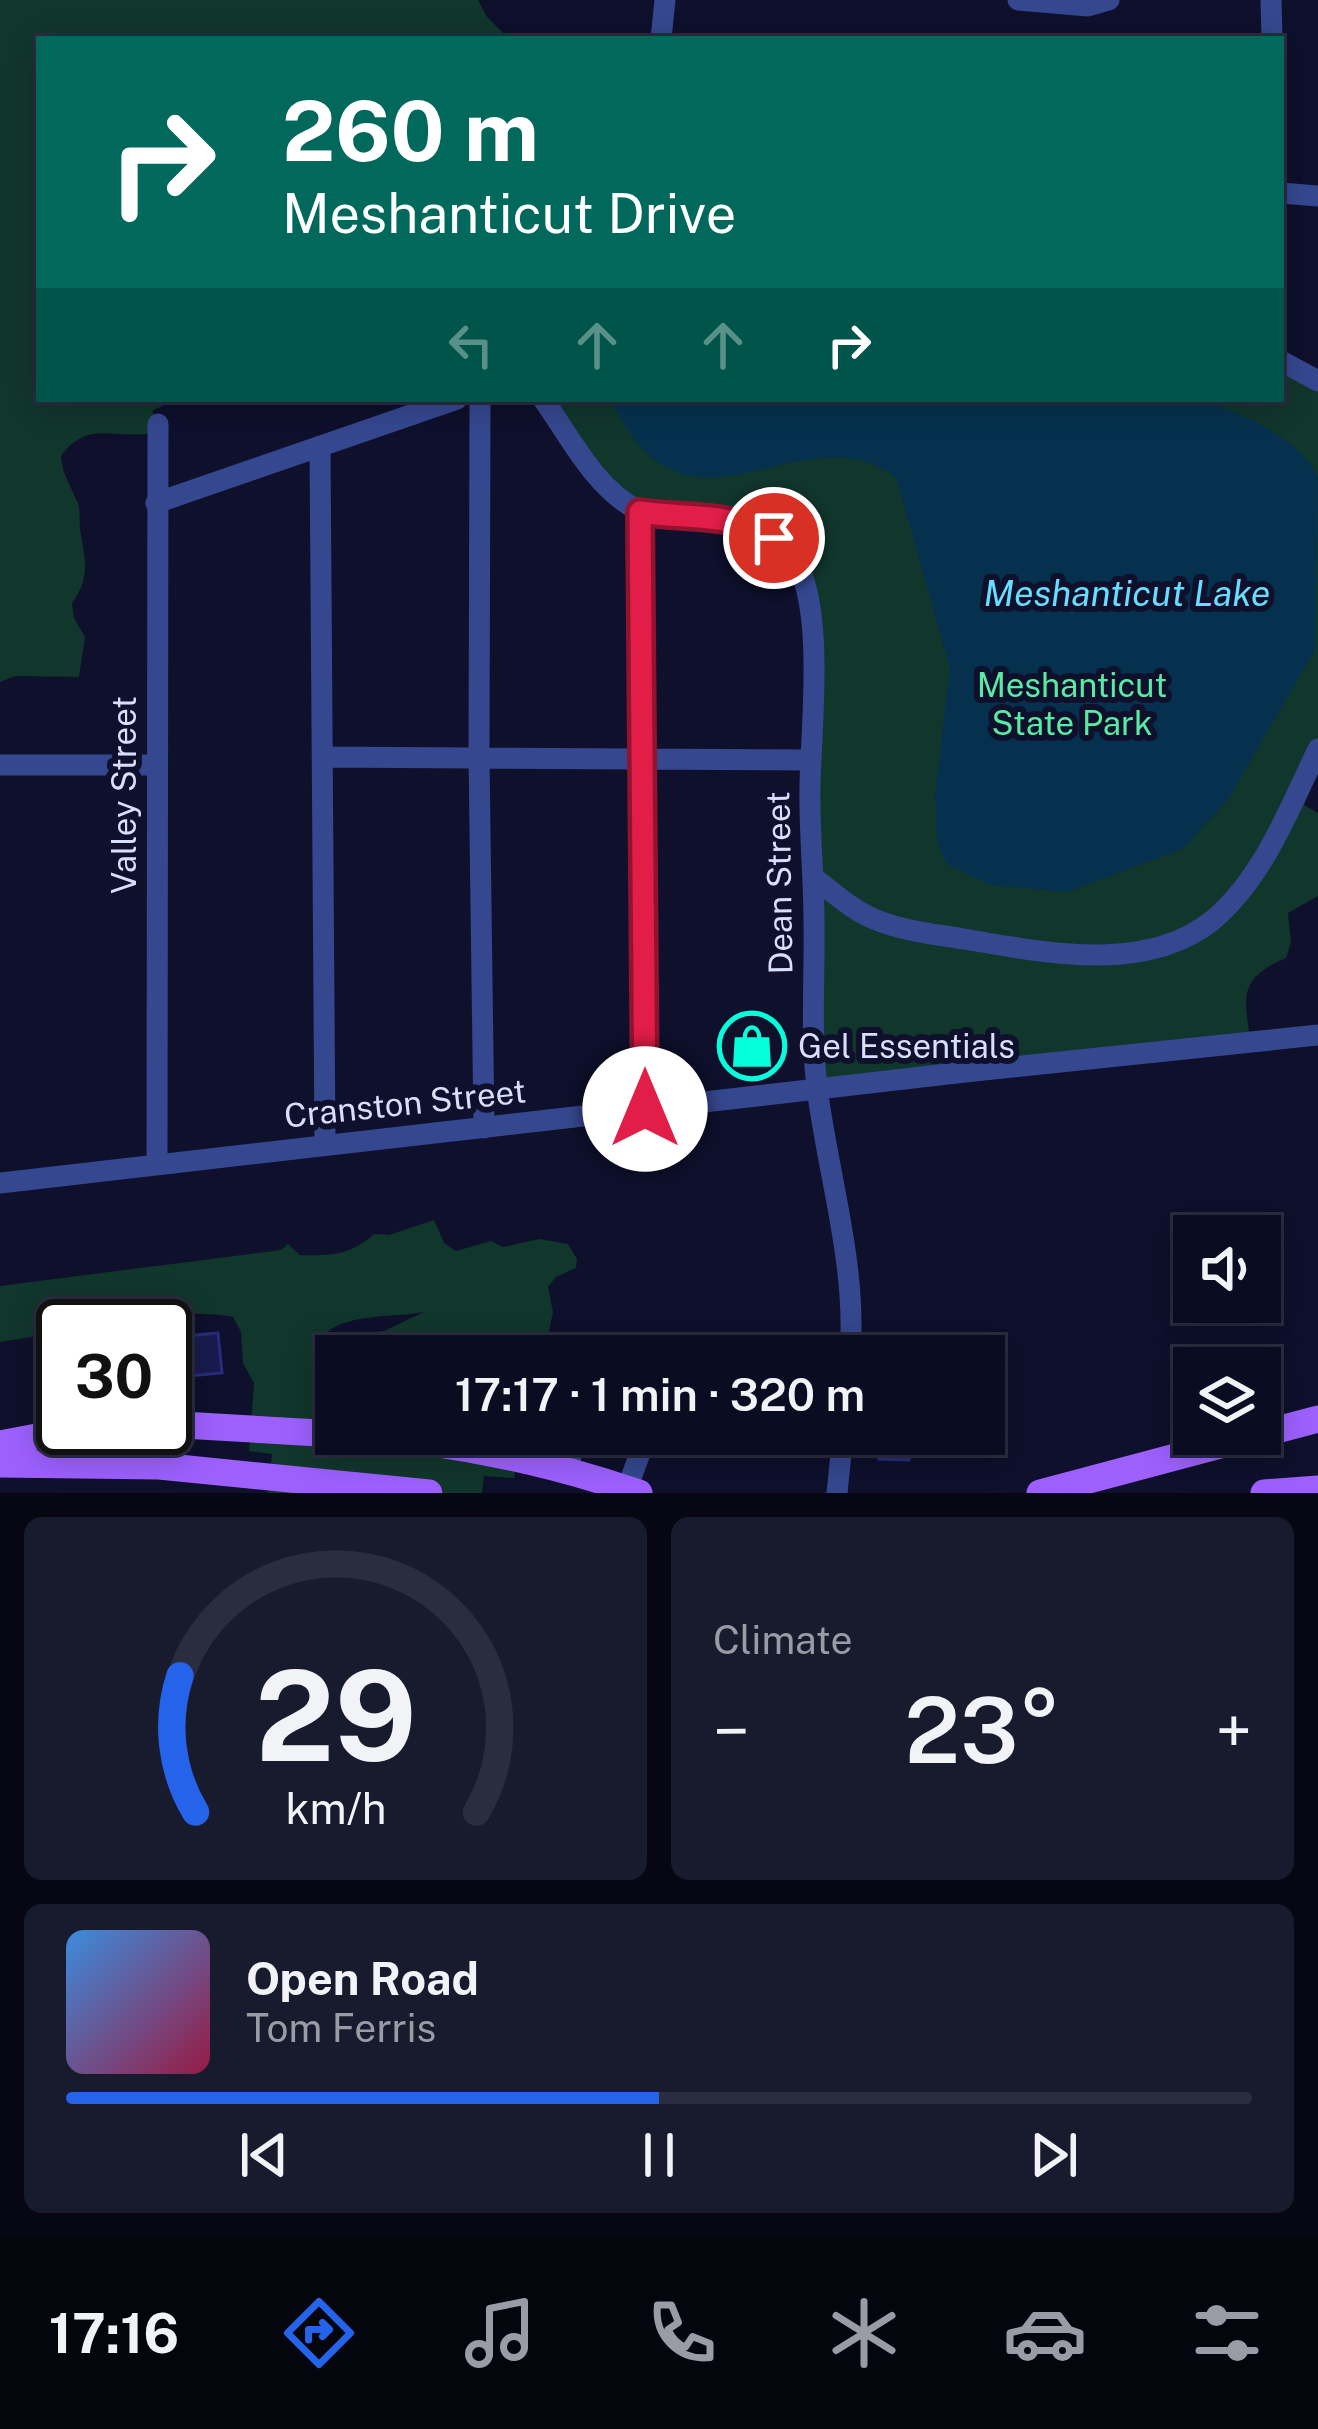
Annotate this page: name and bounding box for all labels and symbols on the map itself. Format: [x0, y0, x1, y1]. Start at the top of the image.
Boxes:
pin [723, 487, 825, 589]
water label: Meshanticut Lake [984, 572, 1270, 614]
park label: Meshanticut State Park [977, 666, 1167, 742]
street label: Valley Street [105, 696, 143, 894]
street label: Dean Street [758, 791, 800, 975]
shop icon: Gel Essentials [717, 1011, 787, 1081]
place label: Gel Essentials [798, 1027, 1015, 1065]
position arrow [582, 1046, 708, 1172]
street label: Cranston Street [282, 1071, 528, 1135]
speed limit sign: 30 [36, 1299, 192, 1455]

